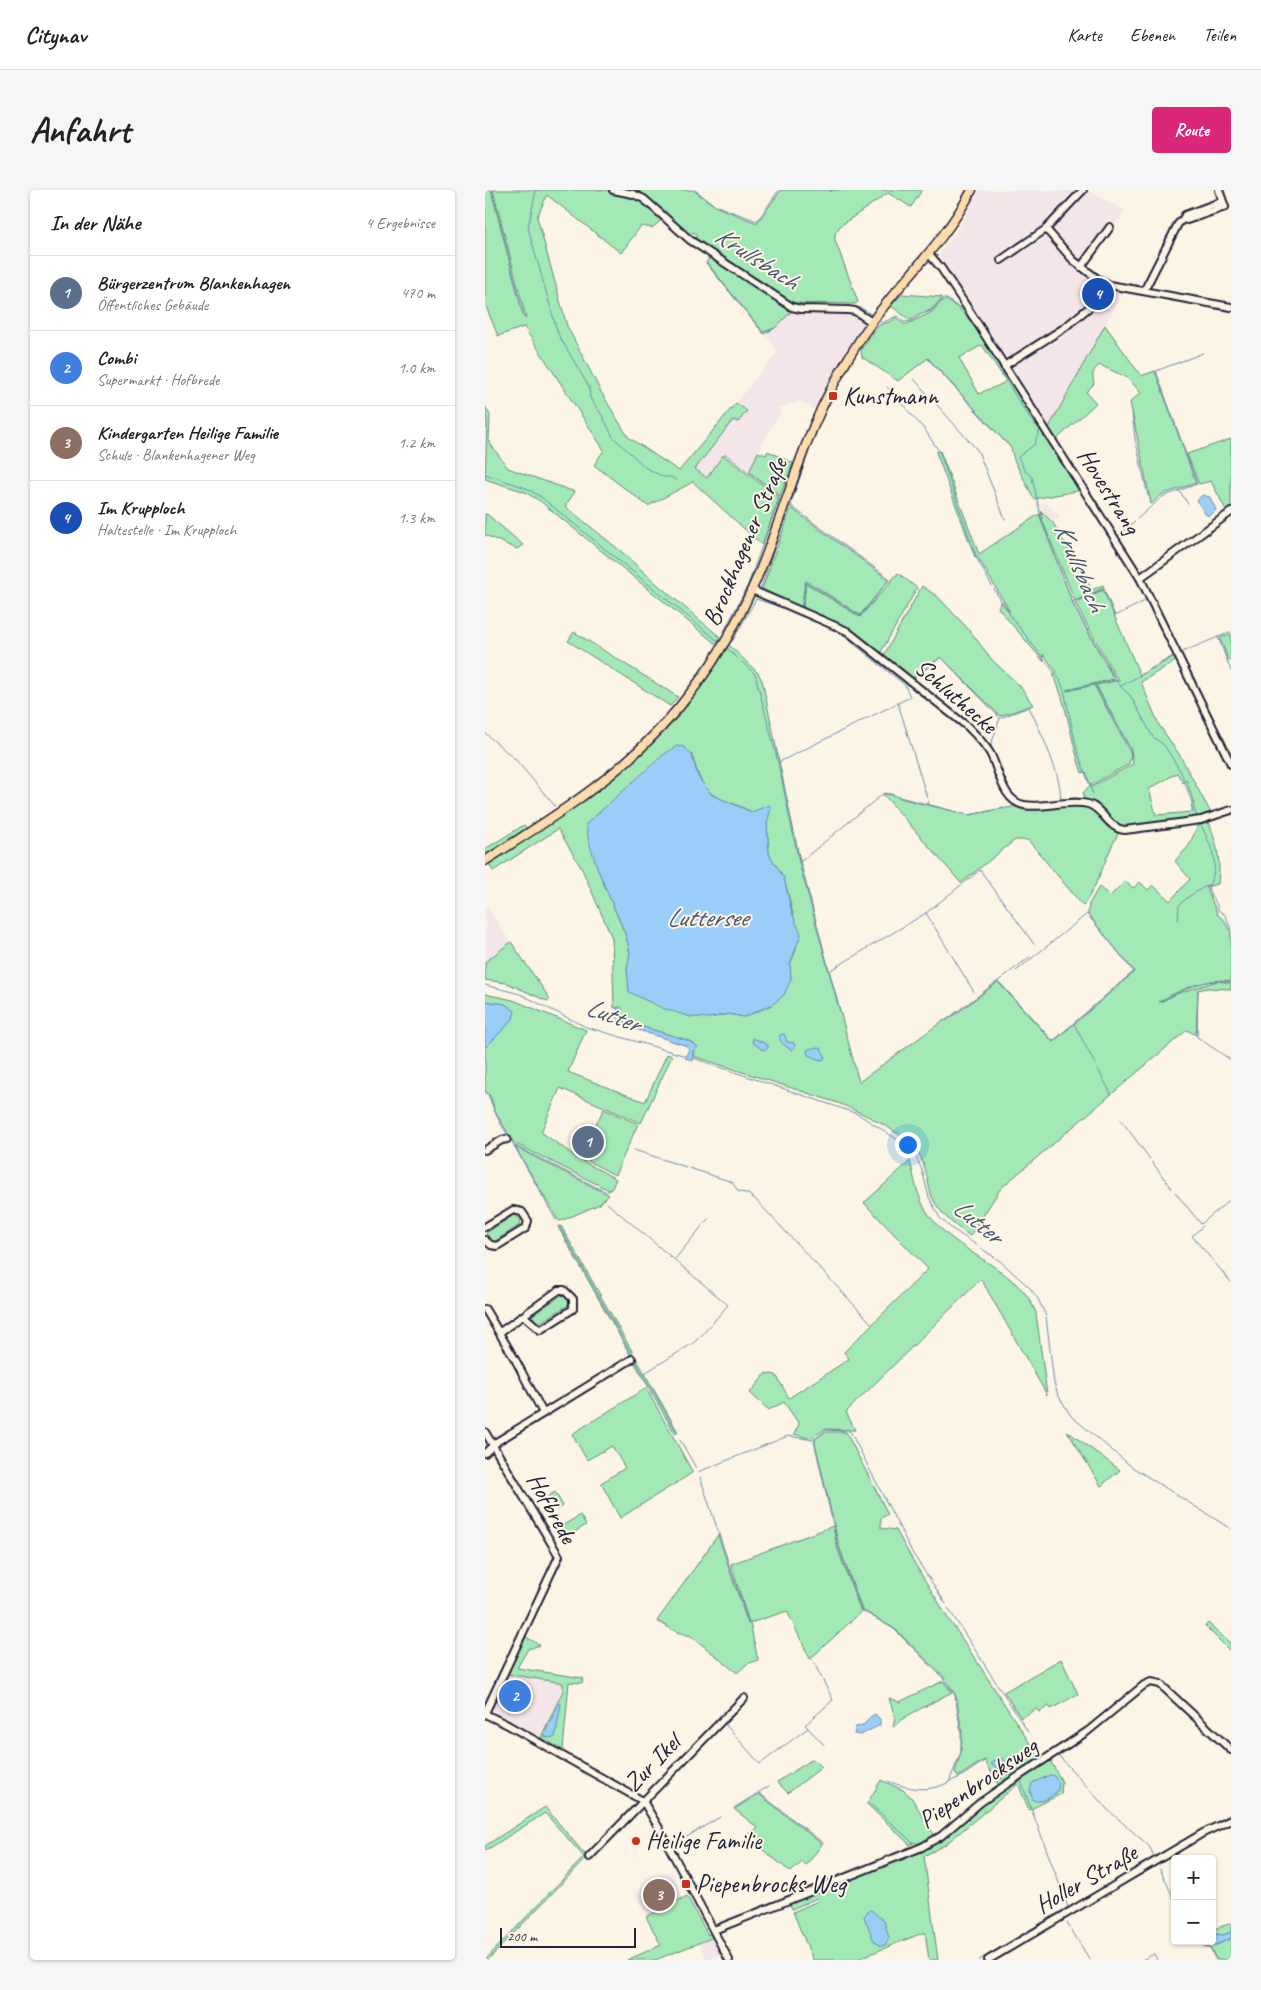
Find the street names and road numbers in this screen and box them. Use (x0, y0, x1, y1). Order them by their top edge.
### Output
street label: Hovestrang (1070, 442, 1149, 542)
street label: Brockhagener Straße (695, 452, 795, 631)
street label: Schluthecke (908, 651, 1006, 742)
street label: Hofbrede (520, 1467, 585, 1551)
street label: Zur Ikel (617, 1724, 690, 1799)
street label: Piepenbrocksweg (912, 1729, 1046, 1836)
street label: Holler Straße (1029, 1836, 1144, 1921)

